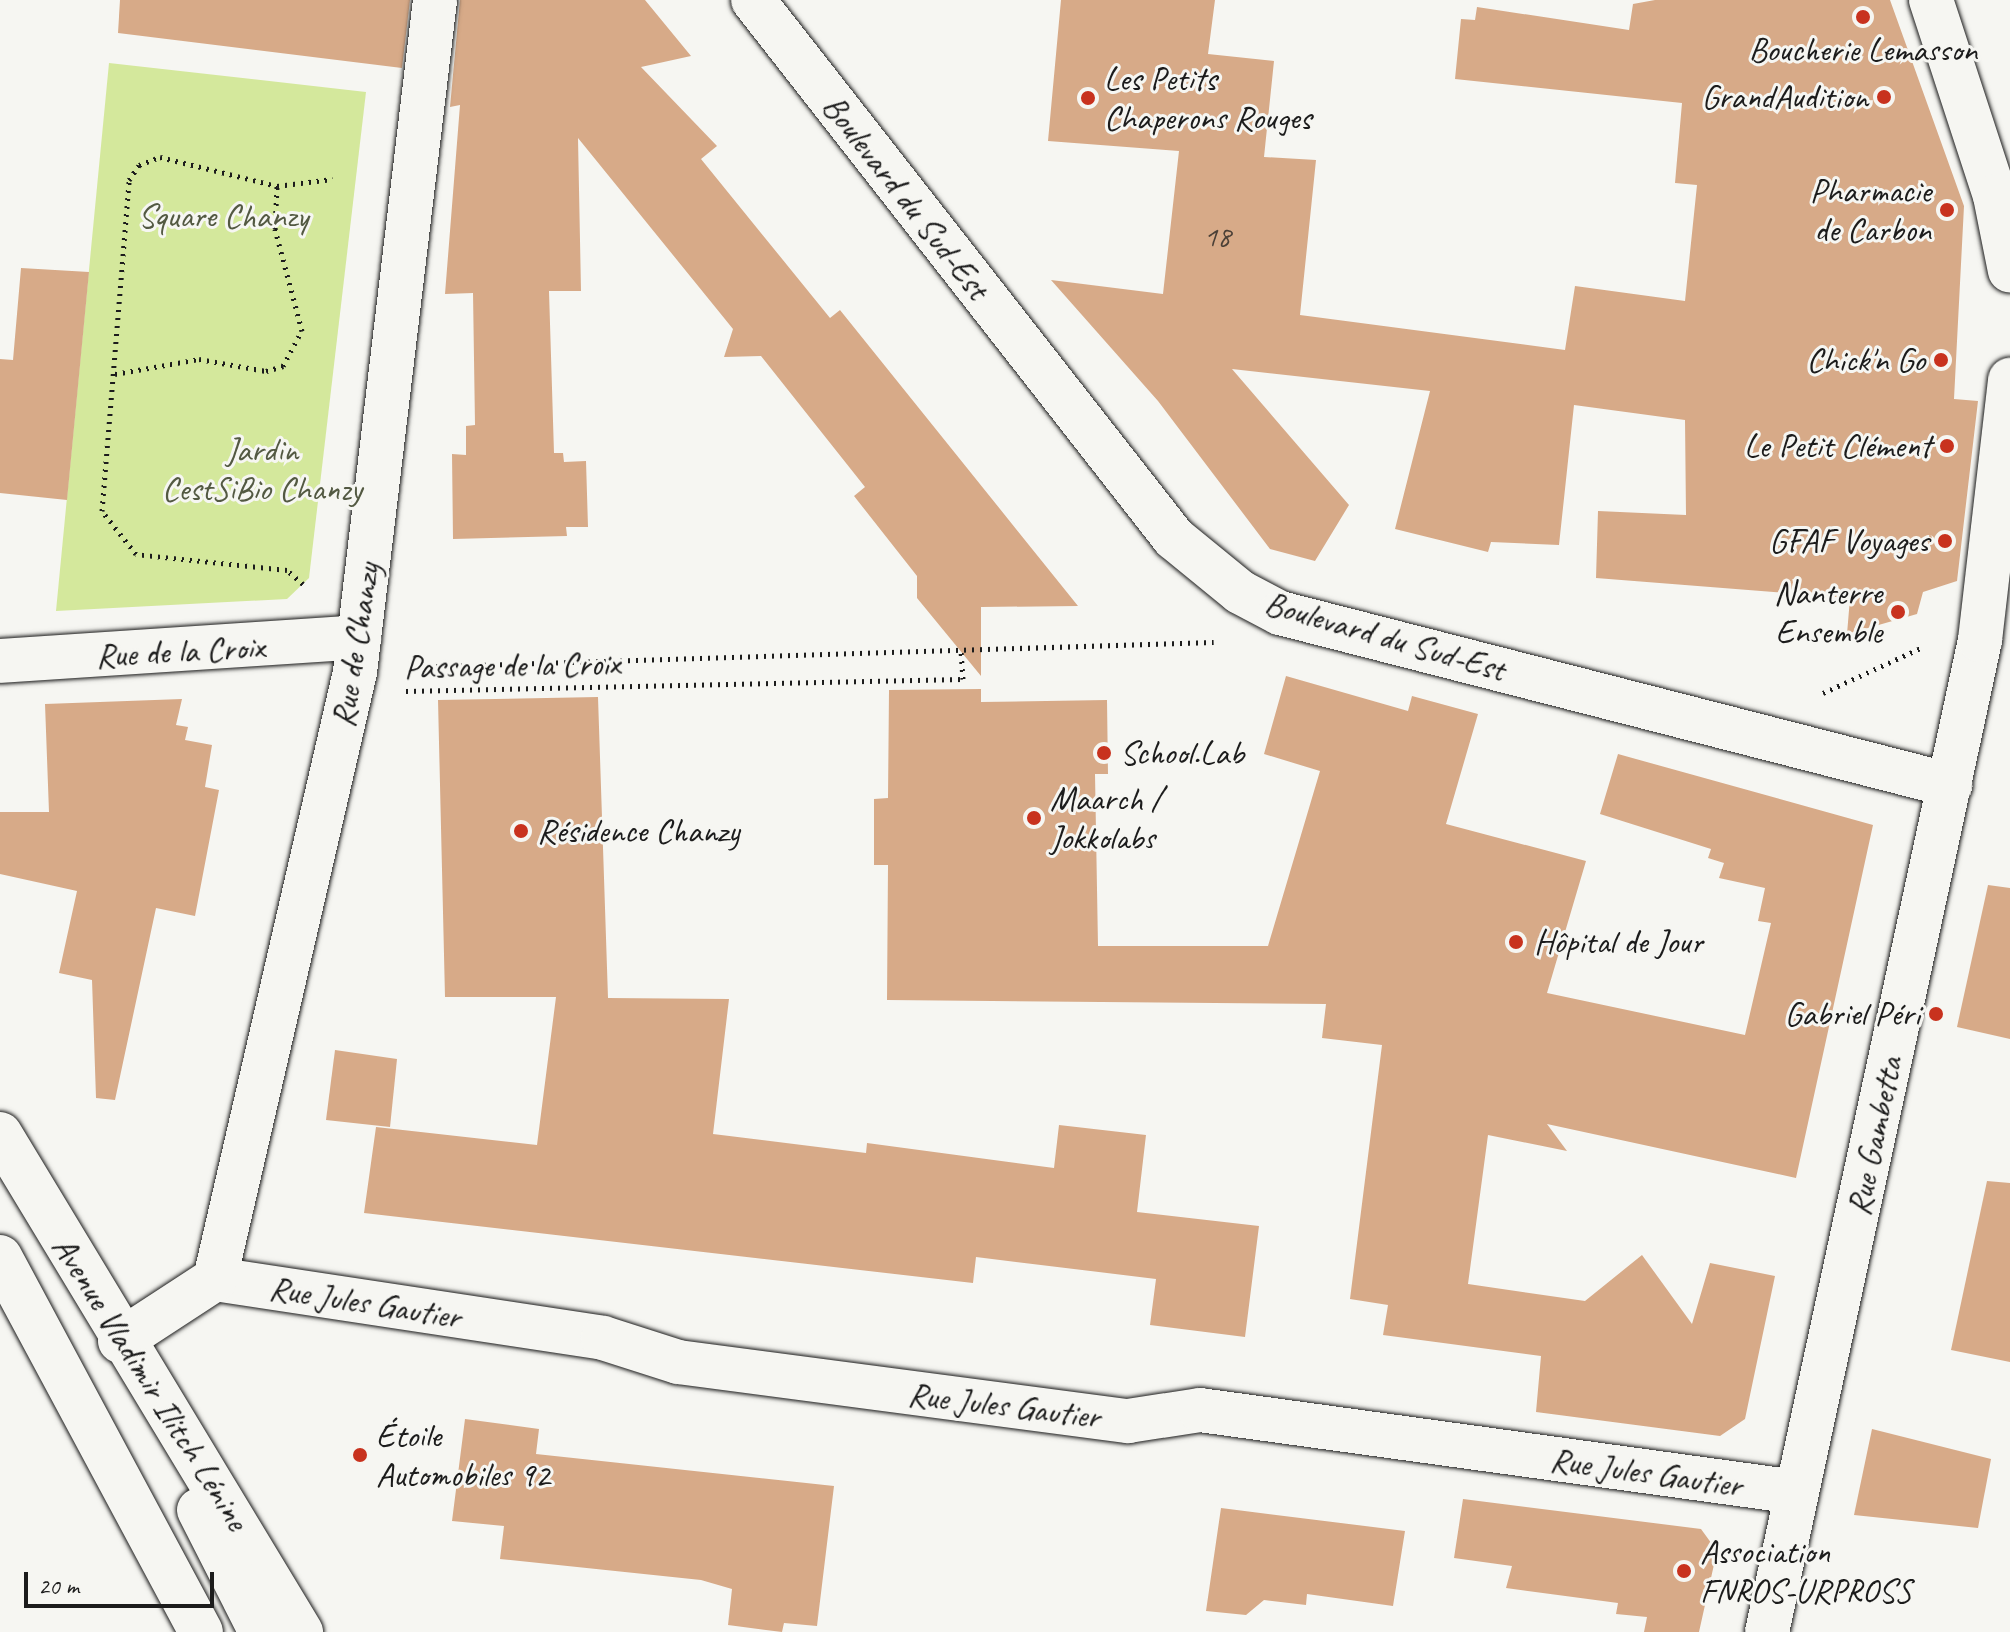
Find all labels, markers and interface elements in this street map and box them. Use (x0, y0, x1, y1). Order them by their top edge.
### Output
marker: Boucherie Lemasson (1854, 8, 1872, 26)
place label: Boucherie Lemasson (1749, 30, 1977, 70)
place label: Les Petits Chaperons Rouges (1104, 58, 1311, 138)
place label: GrandAudition (1702, 77, 1868, 117)
street label: Boulevard du Sud-Est (814, 87, 998, 307)
marker: GrandAudition (1875, 88, 1893, 106)
marker: Les Petits Chaperons Rouges (1079, 89, 1097, 107)
place label: Pharmacie de Carbon (1810, 170, 1931, 250)
park label: Square Chanzy (138, 196, 308, 236)
marker: Pharmacie de Carbon (1938, 201, 1956, 219)
house number: 18 (1204, 218, 1230, 254)
place label: Chick'n Go (1806, 340, 1925, 380)
marker: Chick'n Go (1932, 351, 1950, 369)
place label: Le Petit Clément (1744, 426, 1931, 466)
park label: Jardin CestSiBio Chanzy (161, 429, 363, 508)
marker: Le Petit Clément (1938, 437, 1956, 455)
place label: GFAF Voyages (1769, 521, 1929, 561)
marker: GFAF Voyages (1936, 532, 1954, 550)
street label: Rue de Chanzy (322, 560, 388, 730)
place label: Nanterre Ensemble (1774, 572, 1882, 652)
street label: Boulevard du Sud-Est (1261, 582, 1509, 690)
marker: Nanterre Ensemble (1889, 603, 1907, 621)
street label: Rue de la Croix (95, 626, 265, 676)
street label: Passage de la Croix (403, 643, 621, 687)
place label: School.Lab (1120, 733, 1244, 773)
marker: School.Lab (1095, 744, 1113, 762)
place label: Maarch / Jokkolabs (1050, 778, 1162, 858)
marker: Maarch / Jokkolabs (1025, 809, 1043, 827)
place label: Résidence Chanzy (537, 811, 740, 851)
marker: Résidence Chanzy (512, 822, 530, 840)
place label: Hôpital de Jour (1534, 922, 1703, 962)
marker: Hôpital de Jour (1505, 931, 1527, 953)
place label: Gabriel Péri (1785, 994, 1920, 1034)
marker: Gabriel Péri (1927, 1005, 1945, 1023)
street label: Rue Gambetta (1837, 1053, 1911, 1219)
street label: Avenue Vladimir Ilitch Lénine (44, 1229, 258, 1537)
street label: Rue Jules Gautier (266, 1267, 464, 1337)
street label: Rue Jules Gautier (906, 1373, 1102, 1437)
place label: Étoile Automobiles 92 (376, 1415, 550, 1494)
street label: Rue Jules Gautier (1547, 1438, 1745, 1506)
marker: Étoile Automobiles 92 (351, 1446, 369, 1464)
place label: Association FNROS-URPROSS (1700, 1531, 1911, 1610)
scale bar (28, 1556, 218, 1606)
marker: Association FNROS-URPROSS (1675, 1562, 1693, 1580)
text: 20 m (38, 1571, 79, 1601)

